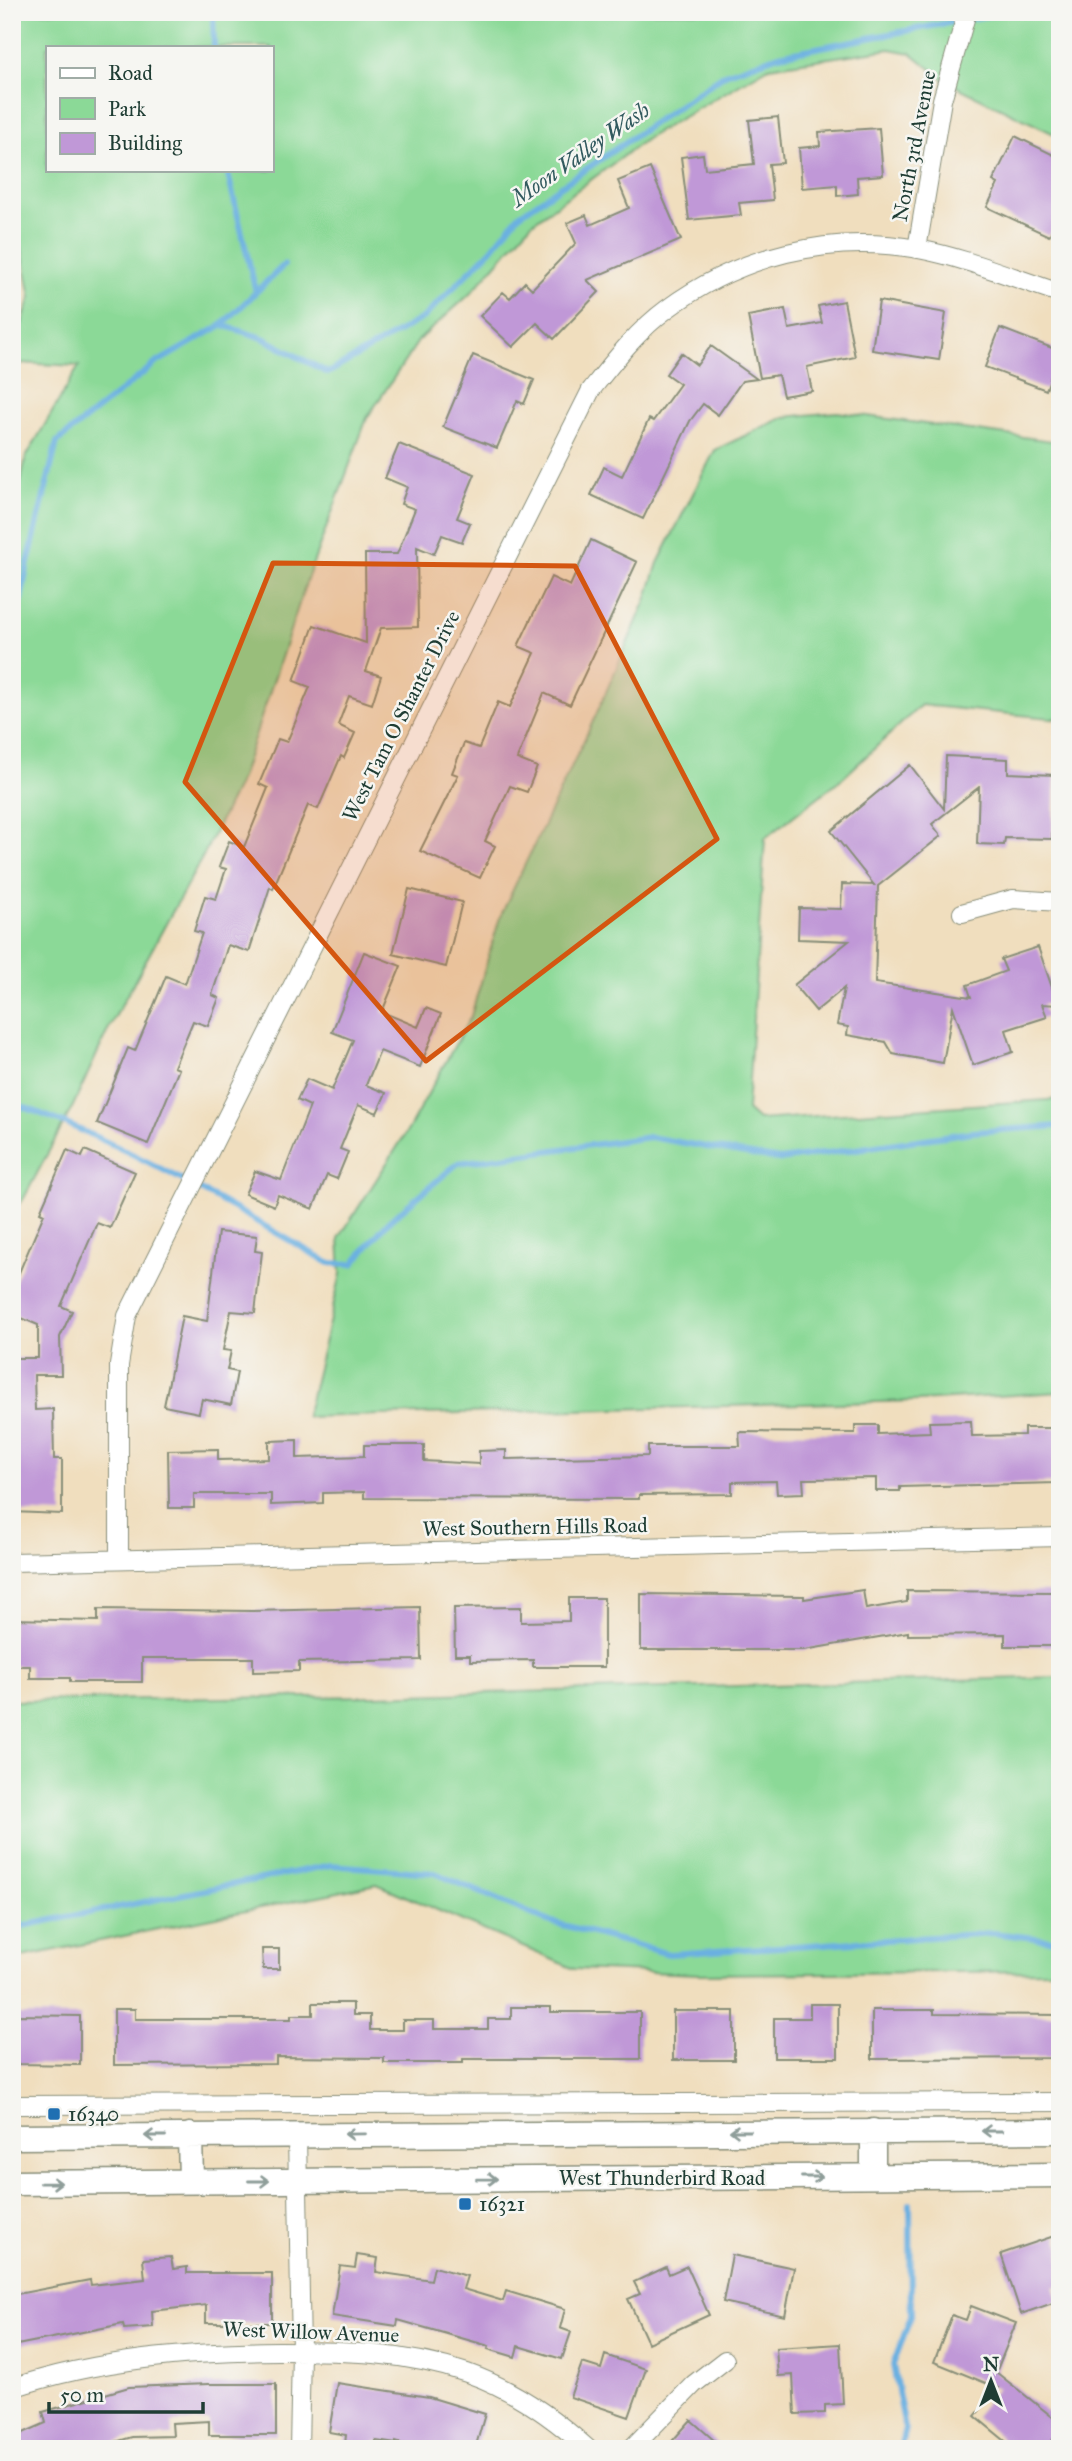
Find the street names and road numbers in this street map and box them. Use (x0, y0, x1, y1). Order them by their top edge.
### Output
street label: North 3rd Avenue (887, 68, 941, 224)
street label: West Tam O Shanter Drive (336, 606, 466, 826)
street label: West Southern Hills Road (422, 1512, 648, 1542)
street label: West Thunderbird Road (559, 2165, 766, 2191)
street label: West Willow Avenue (222, 2316, 400, 2348)

